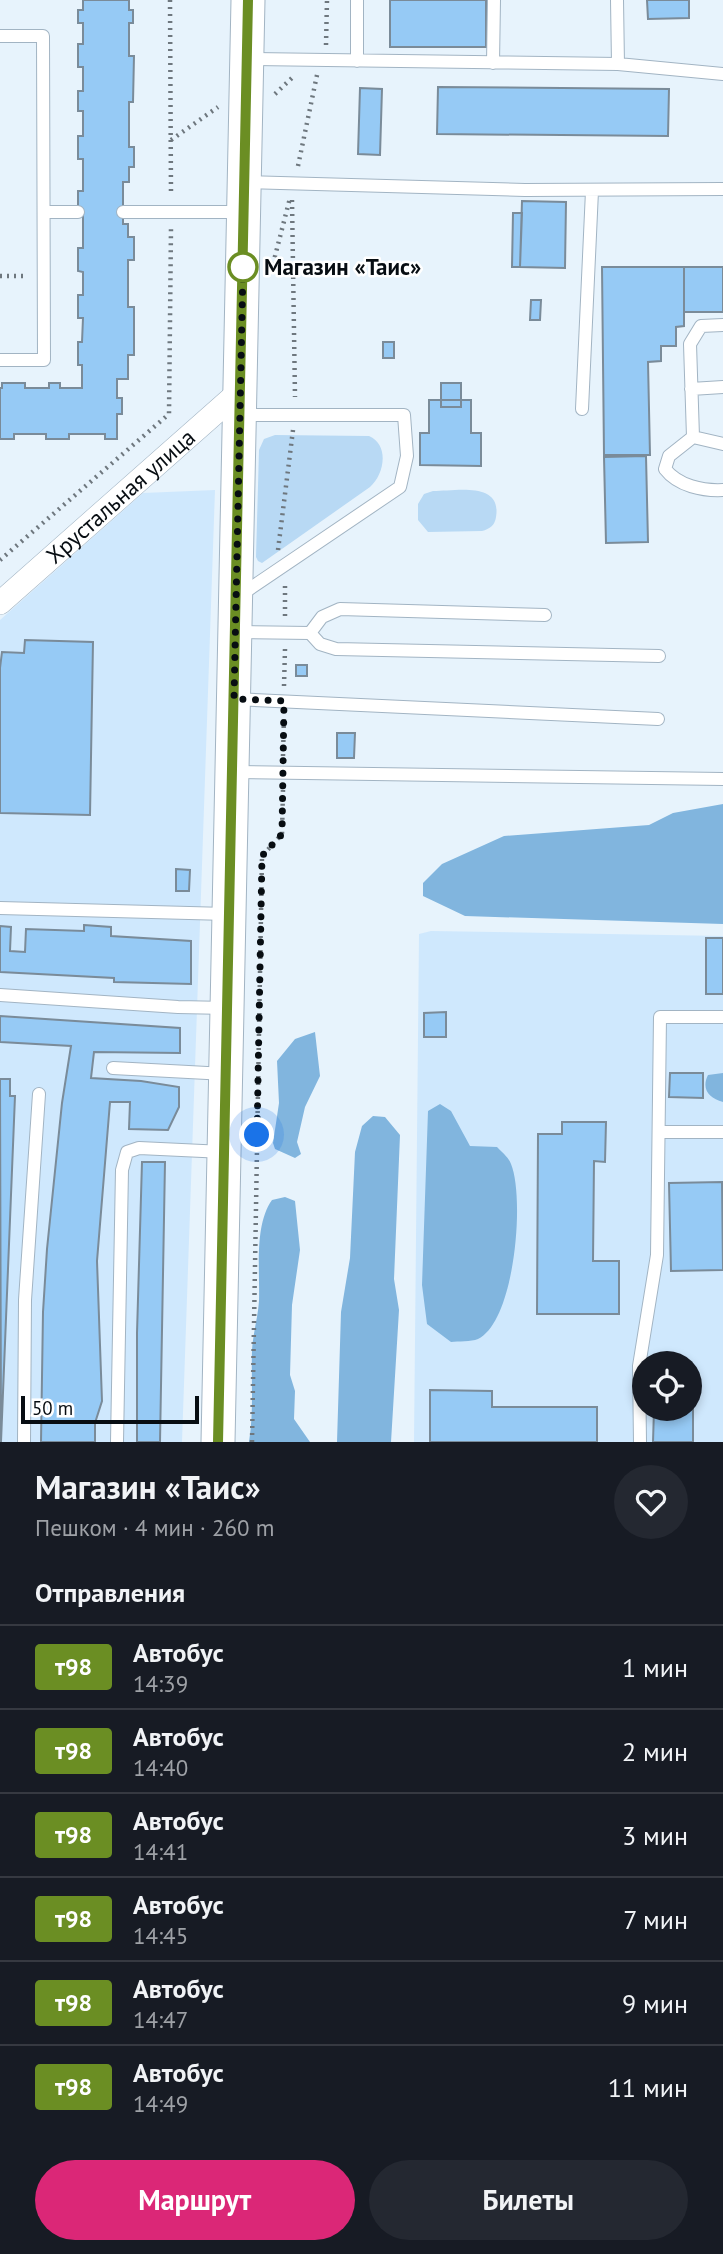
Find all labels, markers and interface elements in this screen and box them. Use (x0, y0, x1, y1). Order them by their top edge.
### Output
marker: Магазин «Таис» (228, 252, 258, 282)
place label: Магазин «Таис» (264, 252, 421, 281)
street label: Хрустальная улица (40, 422, 201, 570)
your location (239, 1117, 274, 1152)
map controls (632, 1351, 702, 1421)
button: locate (632, 1351, 702, 1421)
scale bar (21, 1393, 200, 1425)
text: 50 m (32, 1396, 73, 1420)
text: Магазин «Таис» (35, 1465, 261, 1508)
button: heart (614, 1465, 688, 1539)
text: Пешком · 4 мин · 260 m (35, 1513, 274, 1542)
text: Отправления (35, 1576, 185, 1609)
text: Автобус (133, 1636, 224, 1669)
text: т98 (55, 1651, 92, 1682)
text: 1 мин (622, 1651, 688, 1684)
text: 14:39 (133, 1669, 188, 1698)
text: Автобус (133, 1720, 224, 1753)
text: т98 (55, 1735, 92, 1766)
text: 2 мин (622, 1735, 688, 1768)
text: 14:40 (133, 1753, 188, 1782)
text: Автобус (133, 1804, 224, 1837)
text: т98 (55, 1819, 92, 1850)
text: 3 мин (622, 1819, 688, 1852)
text: 14:41 (133, 1837, 188, 1866)
text: Автобус (133, 1888, 224, 1921)
text: т98 (55, 1903, 92, 1934)
text: 7 мин (623, 1903, 688, 1936)
text: 14:45 (133, 1921, 188, 1950)
text: Автобус (133, 1972, 224, 2005)
text: т98 (55, 1987, 92, 2018)
text: 9 мин (622, 1987, 688, 2020)
text: 14:47 (133, 2005, 188, 2034)
text: Автобус (133, 2056, 224, 2089)
text: т98 (55, 2071, 92, 2102)
text: 11 мин (608, 2071, 688, 2104)
text: 14:49 (133, 2089, 188, 2118)
button: Маршрут (35, 2160, 355, 2240)
button: Билеты (369, 2160, 688, 2240)

